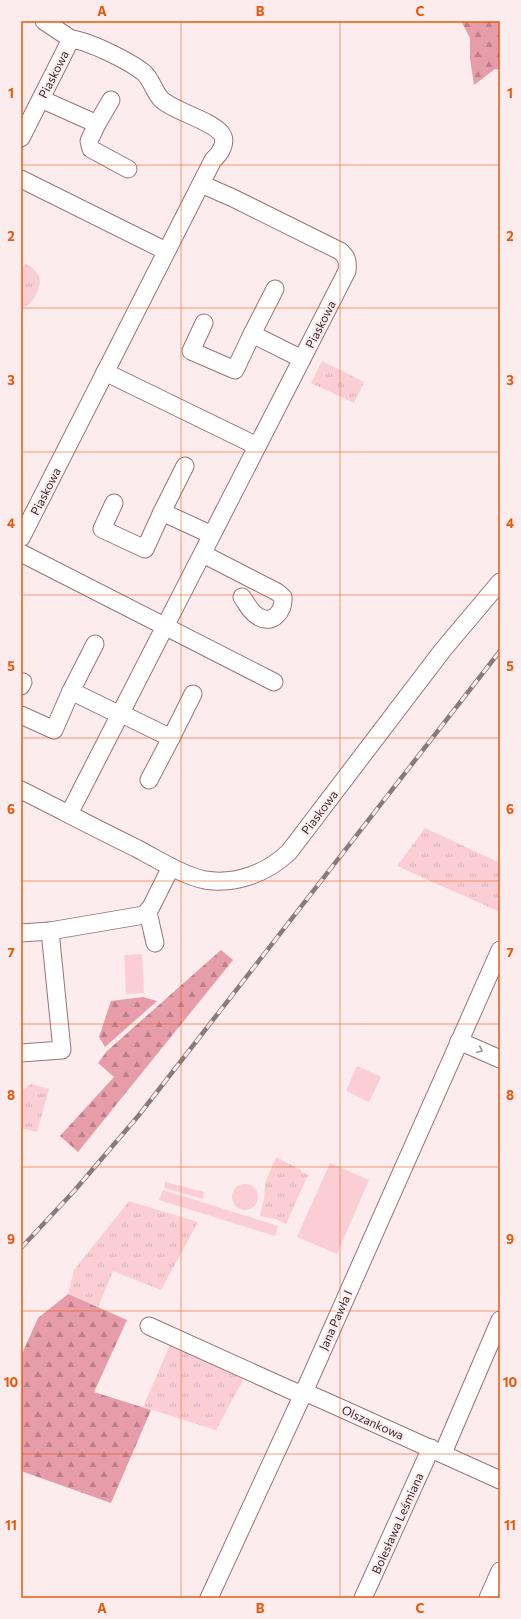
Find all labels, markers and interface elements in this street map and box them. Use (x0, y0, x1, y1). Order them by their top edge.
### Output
text: A (97, 3, 107, 19)
text: B (256, 3, 265, 19)
text: C (416, 3, 425, 19)
street label: Piaskowa (35, 48, 71, 100)
text: 1 (8, 85, 14, 101)
text: 1 (507, 85, 513, 101)
text: 2 (7, 228, 15, 244)
text: 2 (506, 228, 514, 244)
street label: Piaskowa (302, 298, 338, 350)
text: 3 (7, 372, 15, 388)
text: 3 (506, 372, 514, 388)
street label: Piaskowa (27, 465, 63, 517)
text: 4 (7, 515, 15, 531)
text: 4 (506, 515, 514, 531)
text: 5 (7, 658, 15, 674)
text: 5 (506, 658, 514, 674)
street label: Piaskowa (298, 787, 340, 837)
text: 6 (7, 801, 15, 817)
text: 6 (506, 801, 514, 817)
text: 7 (7, 944, 15, 960)
text: 7 (506, 944, 514, 960)
one-way arrow (475, 1045, 483, 1053)
text: 8 (7, 1087, 15, 1103)
text: 8 (506, 1087, 514, 1103)
text: 9 (7, 1231, 15, 1247)
text: 9 (506, 1231, 514, 1247)
street label: Jana Pawła I (316, 1288, 355, 1353)
text: 10 (4, 1374, 19, 1390)
text: 10 (503, 1374, 518, 1390)
street label: Olszankowa (340, 1402, 406, 1442)
street label: Bolesława Leśmiana (368, 1470, 426, 1576)
text: 11 (5, 1517, 17, 1533)
text: 11 (504, 1517, 516, 1533)
text: A (97, 1600, 107, 1616)
text: B (256, 1600, 265, 1616)
text: C (416, 1600, 425, 1616)

